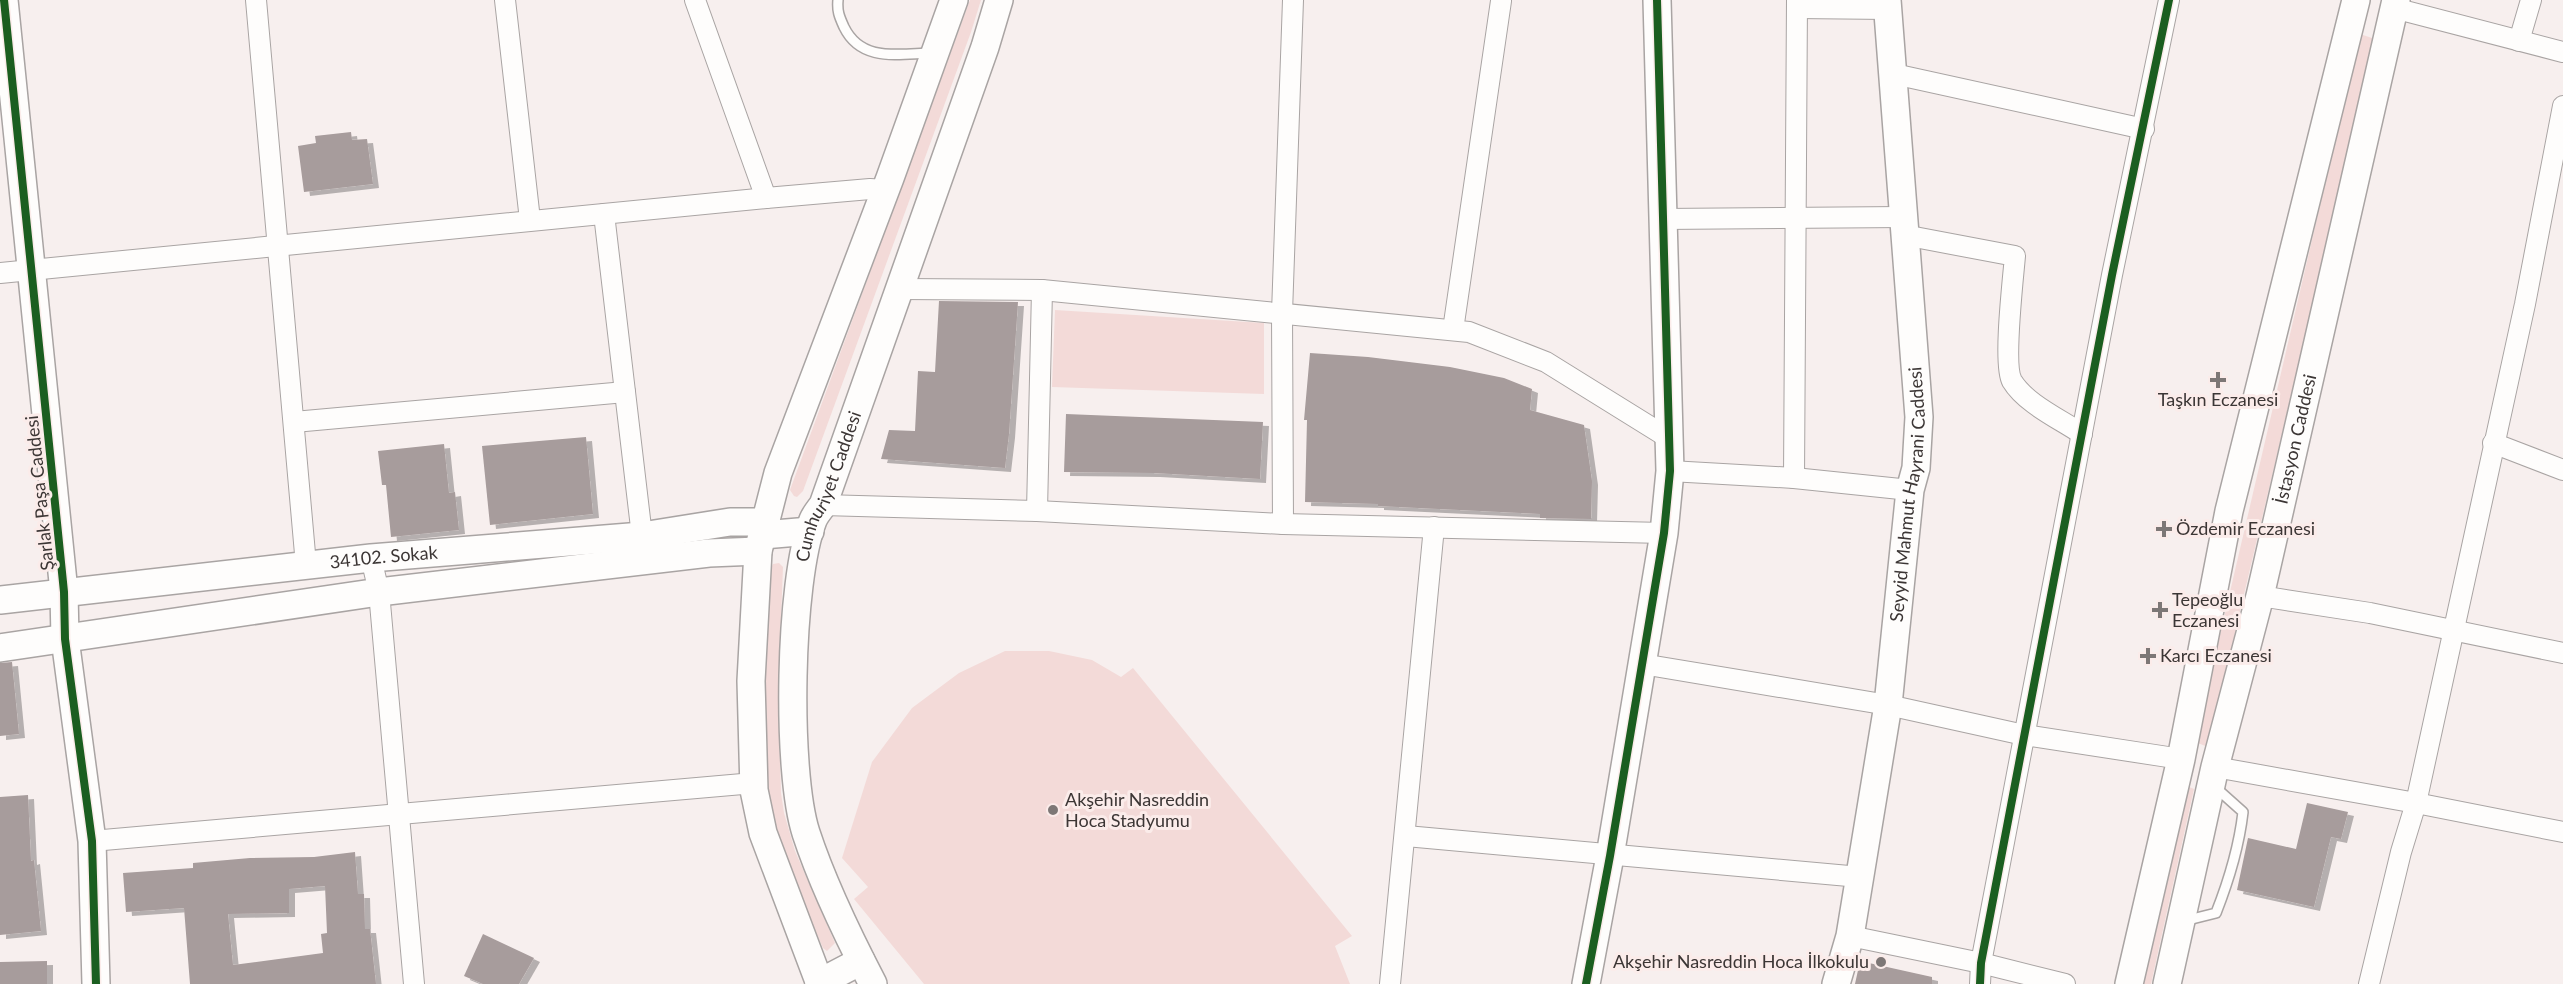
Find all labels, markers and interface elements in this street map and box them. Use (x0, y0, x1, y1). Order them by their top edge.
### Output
street label: Seyyid Mahmut Hayrani Caddesi (1885, 366, 1929, 623)
street label: İstasyon Caddesi (2269, 372, 2320, 506)
marker: Taşkın Eczanesi (2211, 373, 2225, 387)
place label: Taşkın Eczanesi (2158, 388, 2278, 410)
street label: Cumhuriyet Caddesi (791, 408, 865, 564)
street label: Şarlak Paşa Caddesi (20, 415, 58, 572)
place label: Özdemir Eczanesi (2176, 517, 2315, 539)
marker: Özdemir Eczanesi (2157, 522, 2171, 536)
street label: 34102. Sokak (328, 541, 439, 573)
place label: Tepeoğlu Eczanesi (2172, 588, 2243, 631)
marker: Tepeoğlu Eczanesi (2153, 603, 2167, 617)
place label: Karcı Eczanesi (2160, 644, 2272, 666)
marker: Karcı Eczanesi (2141, 649, 2155, 663)
place label: Akşehir Nasreddin Hoca Stadyumu (1065, 788, 1209, 831)
marker: Akşehir Nasreddin Hoca Stadyumu (1046, 803, 1060, 817)
place label: Akşehir Nasreddin Hoca İlkokulu (1613, 950, 1869, 972)
marker: Akşehir Nasreddin Hoca İlkokulu (1874, 955, 1888, 969)

